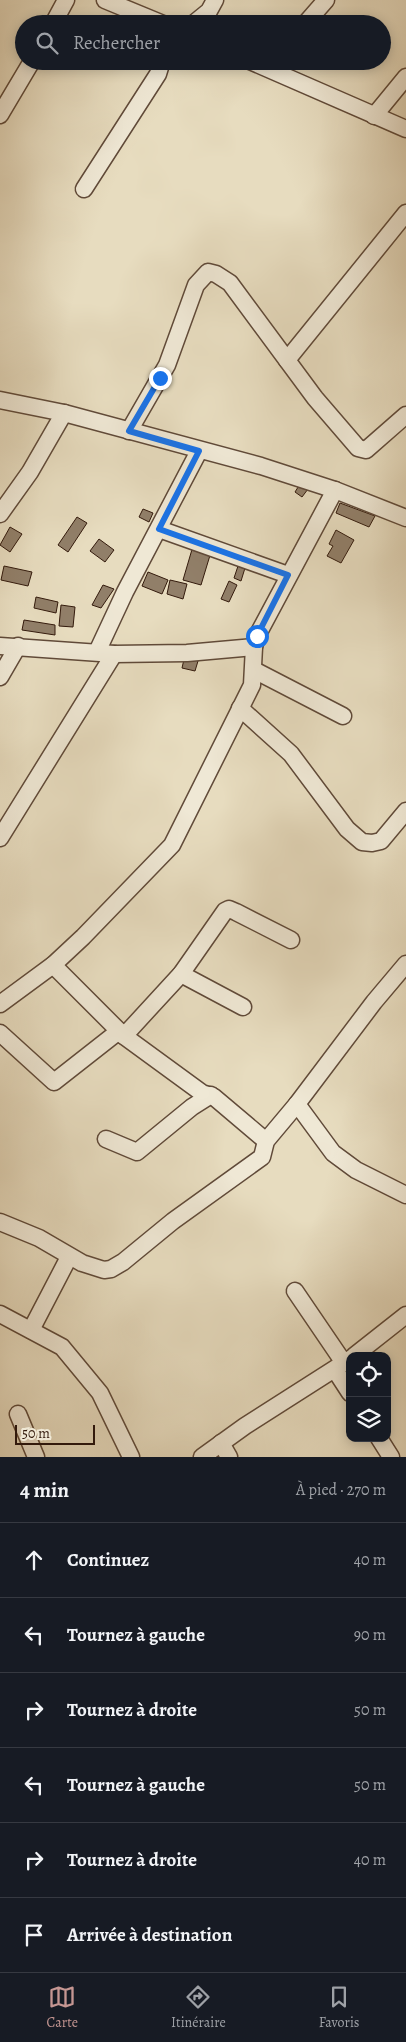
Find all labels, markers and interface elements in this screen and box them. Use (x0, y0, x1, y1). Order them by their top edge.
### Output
search box (15, 15, 391, 70)
icon: search (33, 29, 61, 57)
text: Rechercher (73, 30, 160, 56)
route end (149, 367, 172, 390)
route start (246, 625, 269, 648)
map controls (346, 1352, 391, 1442)
button: locate (346, 1352, 391, 1397)
button: layers (346, 1397, 391, 1442)
scale bar (15, 1422, 95, 1445)
text: 50 m (22, 1424, 50, 1443)
text: 4 min (20, 1476, 69, 1504)
text: À pied · 270 m (296, 1479, 386, 1501)
icon: ahead (20, 1546, 48, 1574)
text: Continuez (67, 1547, 149, 1573)
text: 40 m (354, 1549, 386, 1571)
icon: left (20, 1621, 48, 1649)
text: Tournez à gauche (67, 1622, 205, 1648)
text: 90 m (354, 1624, 386, 1646)
icon: right (20, 1696, 48, 1724)
text: Tournez à droite (67, 1697, 197, 1723)
text: 50 m (354, 1699, 386, 1721)
icon: left (20, 1771, 48, 1799)
text: Tournez à gauche (67, 1772, 205, 1798)
text: 50 m (354, 1774, 386, 1796)
icon: right (20, 1846, 48, 1874)
text: Tournez à droite (67, 1847, 197, 1873)
text: 40 m (354, 1849, 386, 1871)
icon: arrive (20, 1921, 48, 1949)
text: Arrivée à destination (67, 1922, 232, 1948)
tab: Carte (46, 1983, 78, 2032)
tab: Itinéraire (171, 1983, 226, 2032)
tab: Favoris (319, 1983, 359, 2032)

